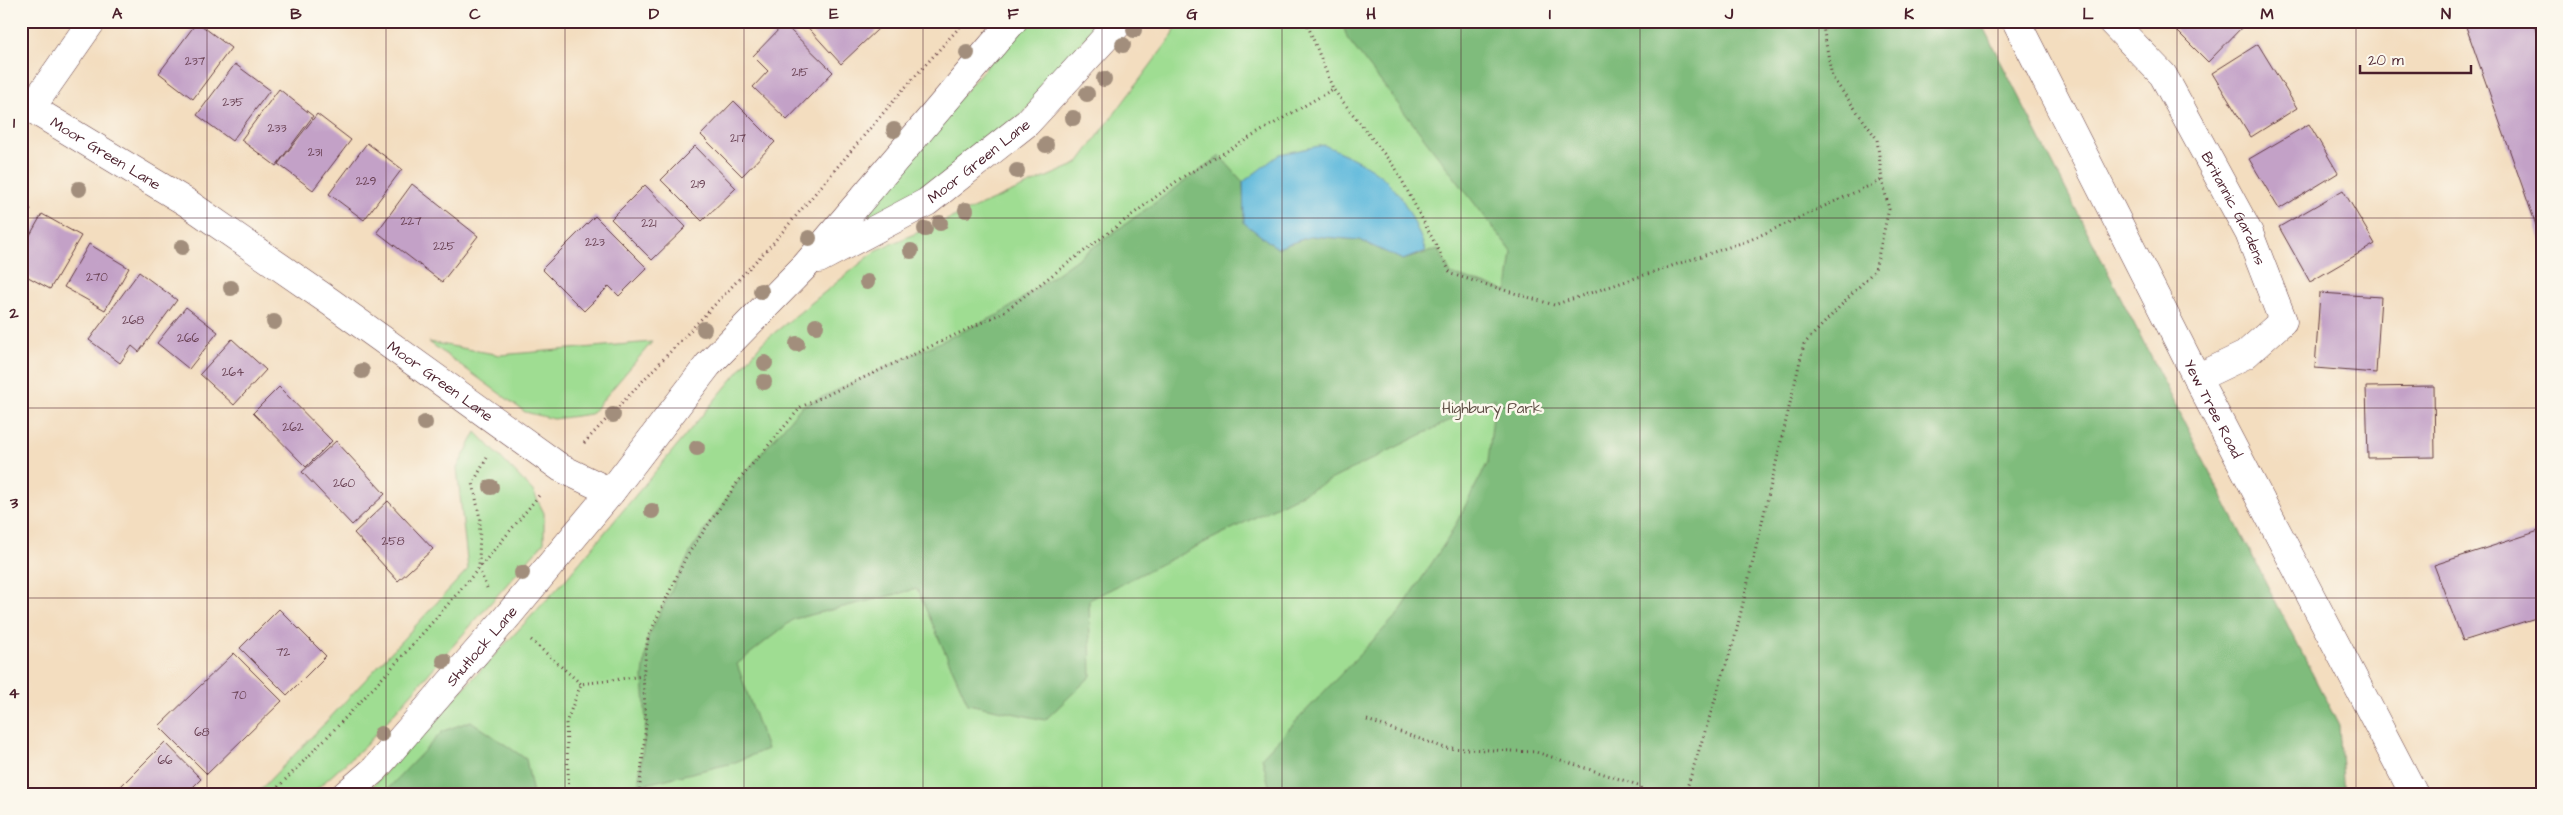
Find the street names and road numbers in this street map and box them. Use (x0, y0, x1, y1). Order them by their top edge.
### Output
street label: Moor Green Lane (46, 112, 165, 195)
street label: Moor Green Lane (923, 114, 1035, 209)
street label: Britannic Gardens (2196, 148, 2271, 269)
street label: Moor Green Lane (383, 336, 497, 427)
street label: Yew Tree Road (2178, 356, 2247, 462)
street label: Shutlock Lane (441, 602, 523, 691)

